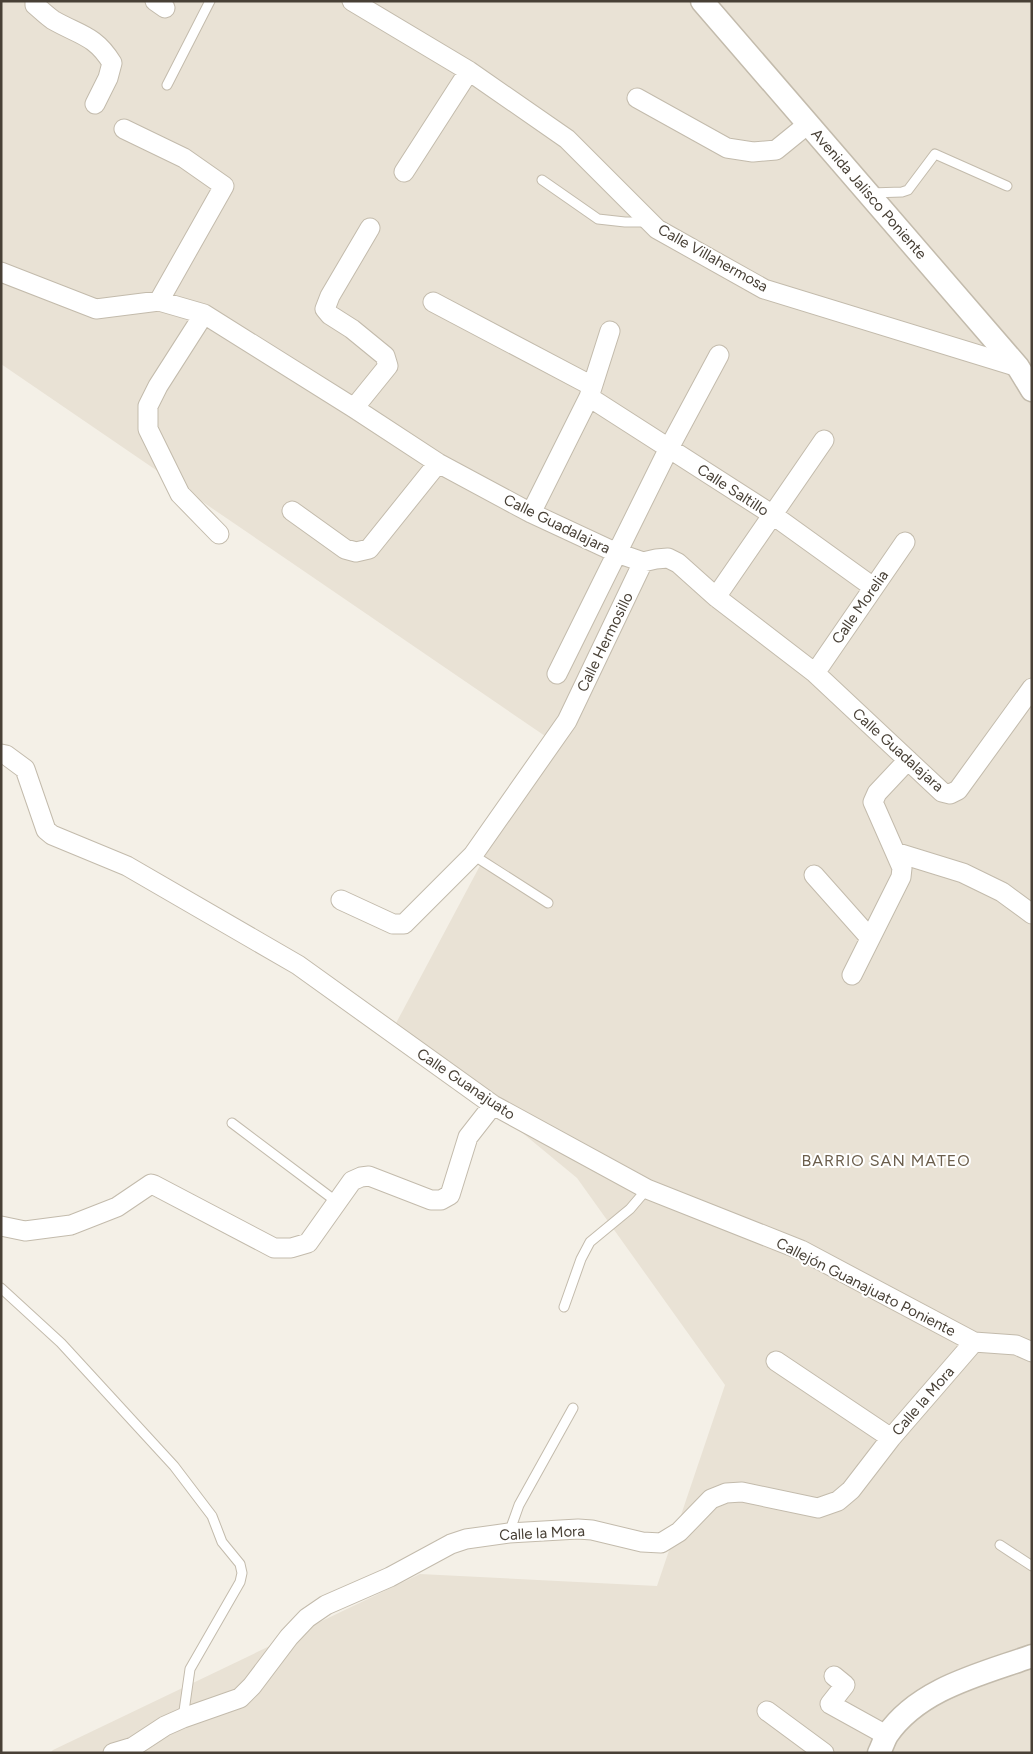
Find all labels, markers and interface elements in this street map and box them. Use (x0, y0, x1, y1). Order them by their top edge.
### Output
street label: Avenida Jalisco Poniente (807, 125, 931, 263)
street label: Calle Villahermosa (655, 220, 771, 296)
street label: Calle Saltillo (694, 460, 772, 520)
street label: Calle Guadalajara (501, 490, 613, 558)
street label: Calle Morelia (828, 567, 892, 647)
street label: Calle Hermosillo (573, 589, 637, 695)
street label: Calle Guadalajara (849, 704, 947, 796)
street label: Calle Guanajuato (413, 1044, 519, 1124)
district label: BARRIO SAN MATEO (801, 1151, 971, 1170)
street label: Callejón Guanajuato Poniente (773, 1234, 959, 1340)
street label: Calle la Mora (888, 1363, 958, 1439)
street label: Calle la Mora (499, 1522, 585, 1544)

